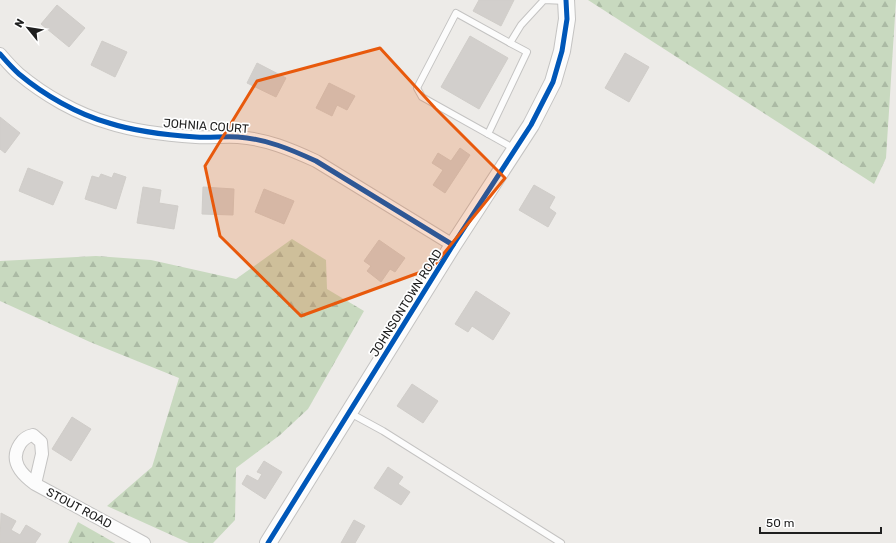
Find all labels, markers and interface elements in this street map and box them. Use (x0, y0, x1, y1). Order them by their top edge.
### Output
north arrow (8, 8, 48, 48)
text: N (12, 17, 27, 30)
street label: JOHNIA COURT (163, 116, 249, 136)
street label: JOHNSONTOWN ROAD (367, 247, 445, 359)
street label: STOUT ROAD (44, 485, 114, 531)
scale bar (760, 509, 881, 535)
text: 50 m (766, 516, 794, 530)

